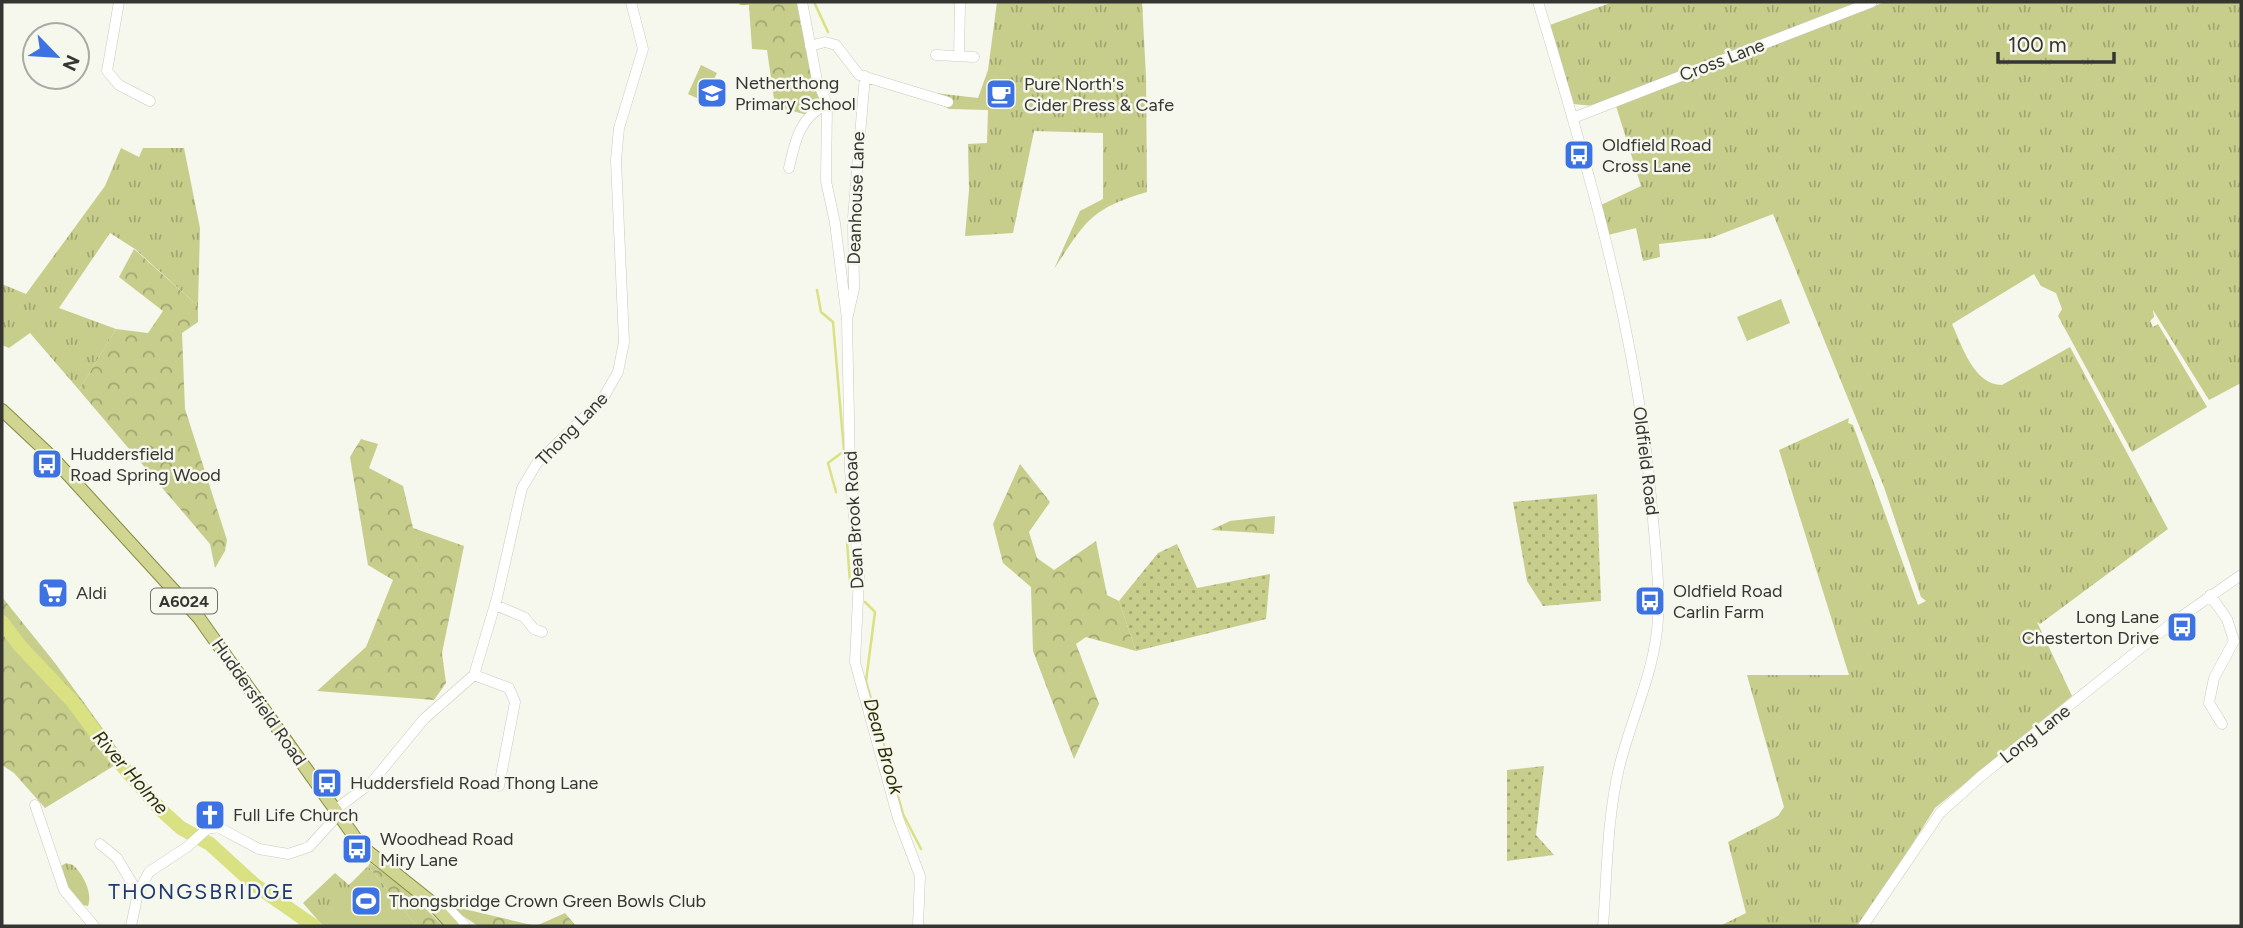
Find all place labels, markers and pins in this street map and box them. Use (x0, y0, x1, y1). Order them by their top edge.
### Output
place label: Netherthong Primary School (735, 72, 856, 115)
place label: Pure North's Cider Press & Cafe (1024, 73, 1174, 116)
school or university icon: Netherthong Primary School (695, 76, 729, 110)
cafe icon: Pure North's Cider Press & Cafe (984, 77, 1018, 111)
place label: Oldfield Road Cross Lane (1602, 134, 1712, 177)
bus stop icon: Oldfield Road Cross Lane (1562, 138, 1596, 172)
place label: Huddersfield Road Spring Wood (70, 443, 221, 486)
bus stop icon: Huddersfield Road Spring Wood (30, 447, 64, 481)
supermarket icon: Aldi (36, 576, 70, 610)
place label: Oldfield Road Carlin Farm (1673, 580, 1783, 623)
place label: Aldi (76, 582, 107, 604)
bus stop icon: Oldfield Road Carlin Farm (1633, 584, 1667, 618)
place label: Long Lane Chesterton Drive (2022, 606, 2159, 649)
bus stop icon: Long Lane Chesterton Drive (2165, 610, 2199, 644)
bus stop icon: Huddersfield Road Thong Lane (310, 766, 344, 800)
place label: Huddersfield Road Thong Lane (350, 772, 598, 794)
church icon: Full Life Church (193, 798, 227, 832)
place label: Full Life Church (233, 804, 358, 826)
place label: Woodhead Road Miry Lane (380, 828, 513, 871)
bus stop icon: Woodhead Road Miry Lane (340, 832, 374, 866)
sports icon: Thongsbridge Crown Green Bowls Club (349, 884, 383, 918)
place label: Thongsbridge Crown Green Bowls Club (389, 890, 706, 912)

